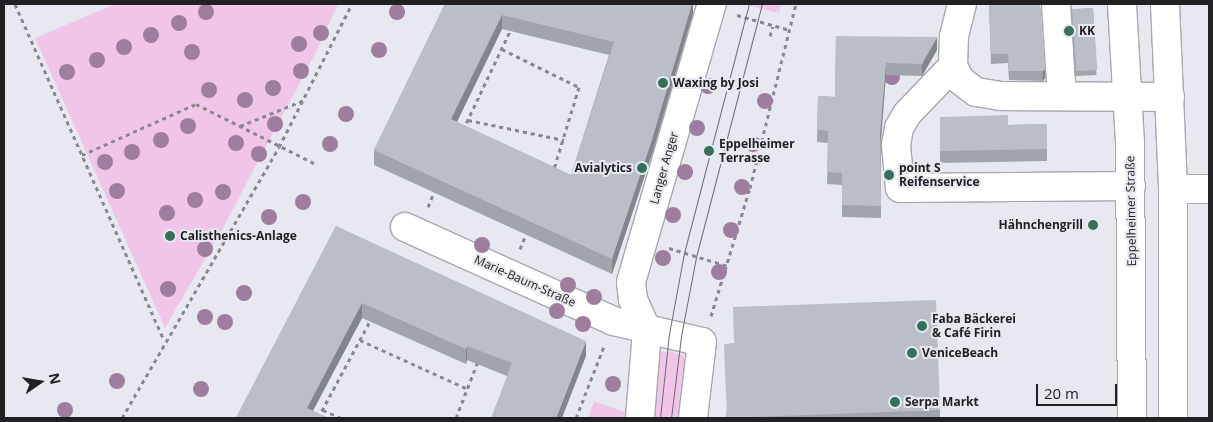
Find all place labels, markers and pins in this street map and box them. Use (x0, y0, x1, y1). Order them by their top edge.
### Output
place label: KK (1079, 24, 1095, 38)
marker: KK (1063, 25, 1075, 37)
place label: Waxing by Josi (673, 76, 759, 90)
marker: Waxing by Josi (657, 77, 669, 89)
place label: Eppelheimer Terrasse (719, 137, 795, 165)
marker: Eppelheimer Terrasse (703, 145, 715, 157)
place label: Avialytics (574, 161, 632, 175)
place label: point S Reifenservice (899, 161, 980, 189)
marker: Avialytics (636, 162, 648, 174)
marker: point S Reifenservice (883, 169, 895, 181)
place label: Hähnchengrill (999, 218, 1083, 232)
marker: Hähnchengrill (1087, 219, 1099, 231)
place label: Calisthenics-Anlage (180, 229, 297, 243)
marker: Calisthenics-Anlage (164, 230, 176, 242)
place label: Faba Bäckerei & Café Firin (932, 312, 1016, 340)
marker: Faba Bäckerei & Café Firin (916, 320, 928, 332)
place label: VeniceBeach (922, 346, 998, 360)
marker: VeniceBeach (906, 347, 918, 359)
place label: Serpa Markt (905, 395, 979, 409)
marker: Serpa Markt (889, 396, 901, 408)

